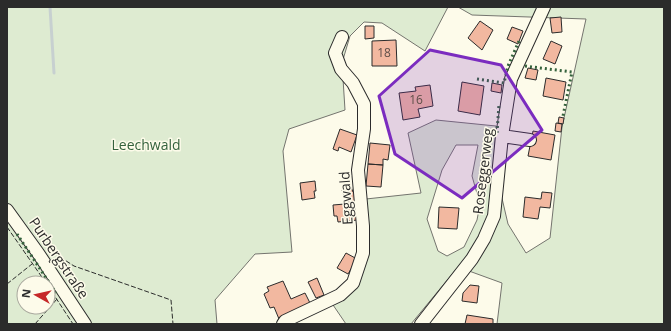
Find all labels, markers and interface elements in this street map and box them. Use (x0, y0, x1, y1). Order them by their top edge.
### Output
house number: 18 (377, 44, 391, 61)
house number: 16 (409, 91, 423, 108)
street label: Roseggerweg (468, 126, 497, 215)
park label: Leechwald (111, 135, 181, 154)
street label: Eggwald (334, 171, 357, 225)
street label: Purbergstraße (25, 213, 94, 302)
north arrow (16, 275, 56, 315)
text: N (18, 288, 34, 299)

